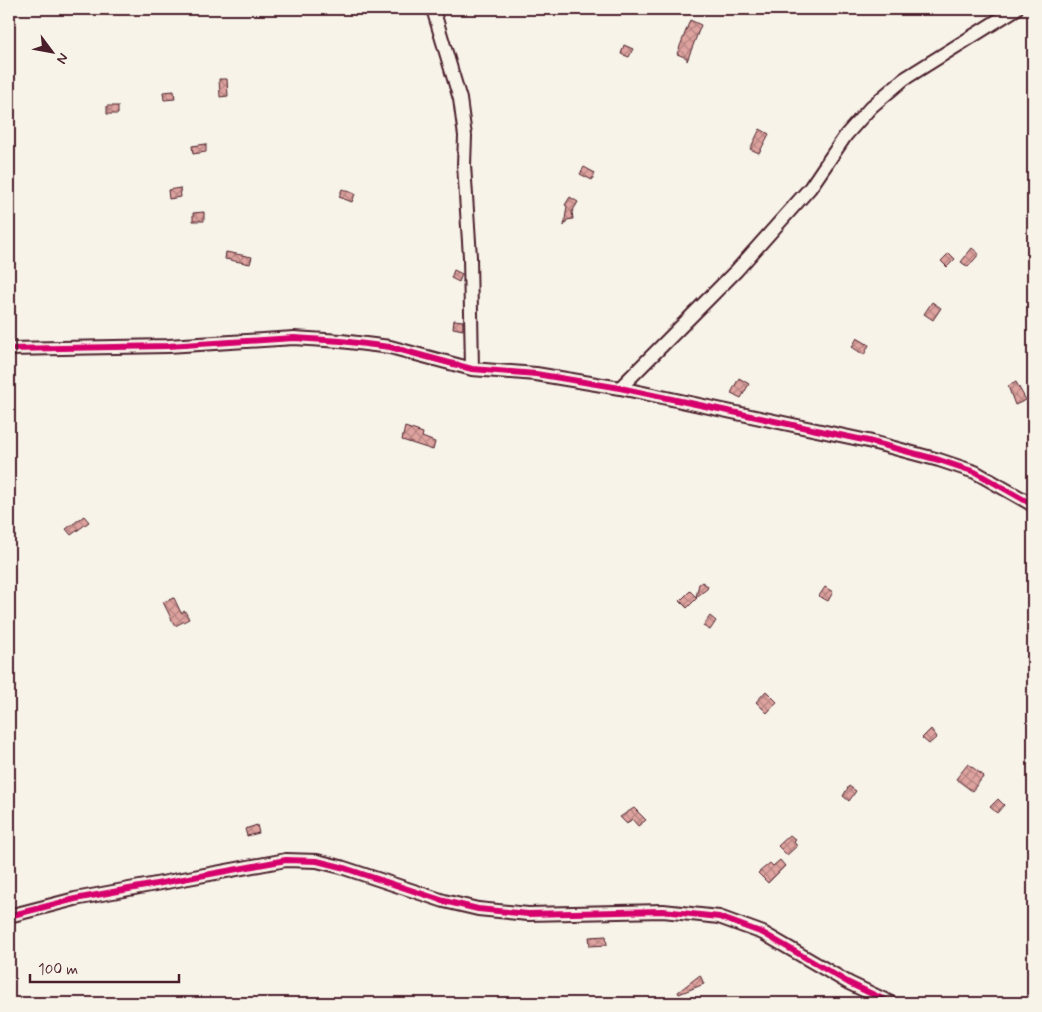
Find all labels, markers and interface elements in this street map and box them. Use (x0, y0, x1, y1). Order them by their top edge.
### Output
north arrow (28, 28, 78, 78)
text: N (52, 50, 72, 67)
scale bar (30, 952, 179, 984)
text: 100 m (38, 960, 78, 980)

